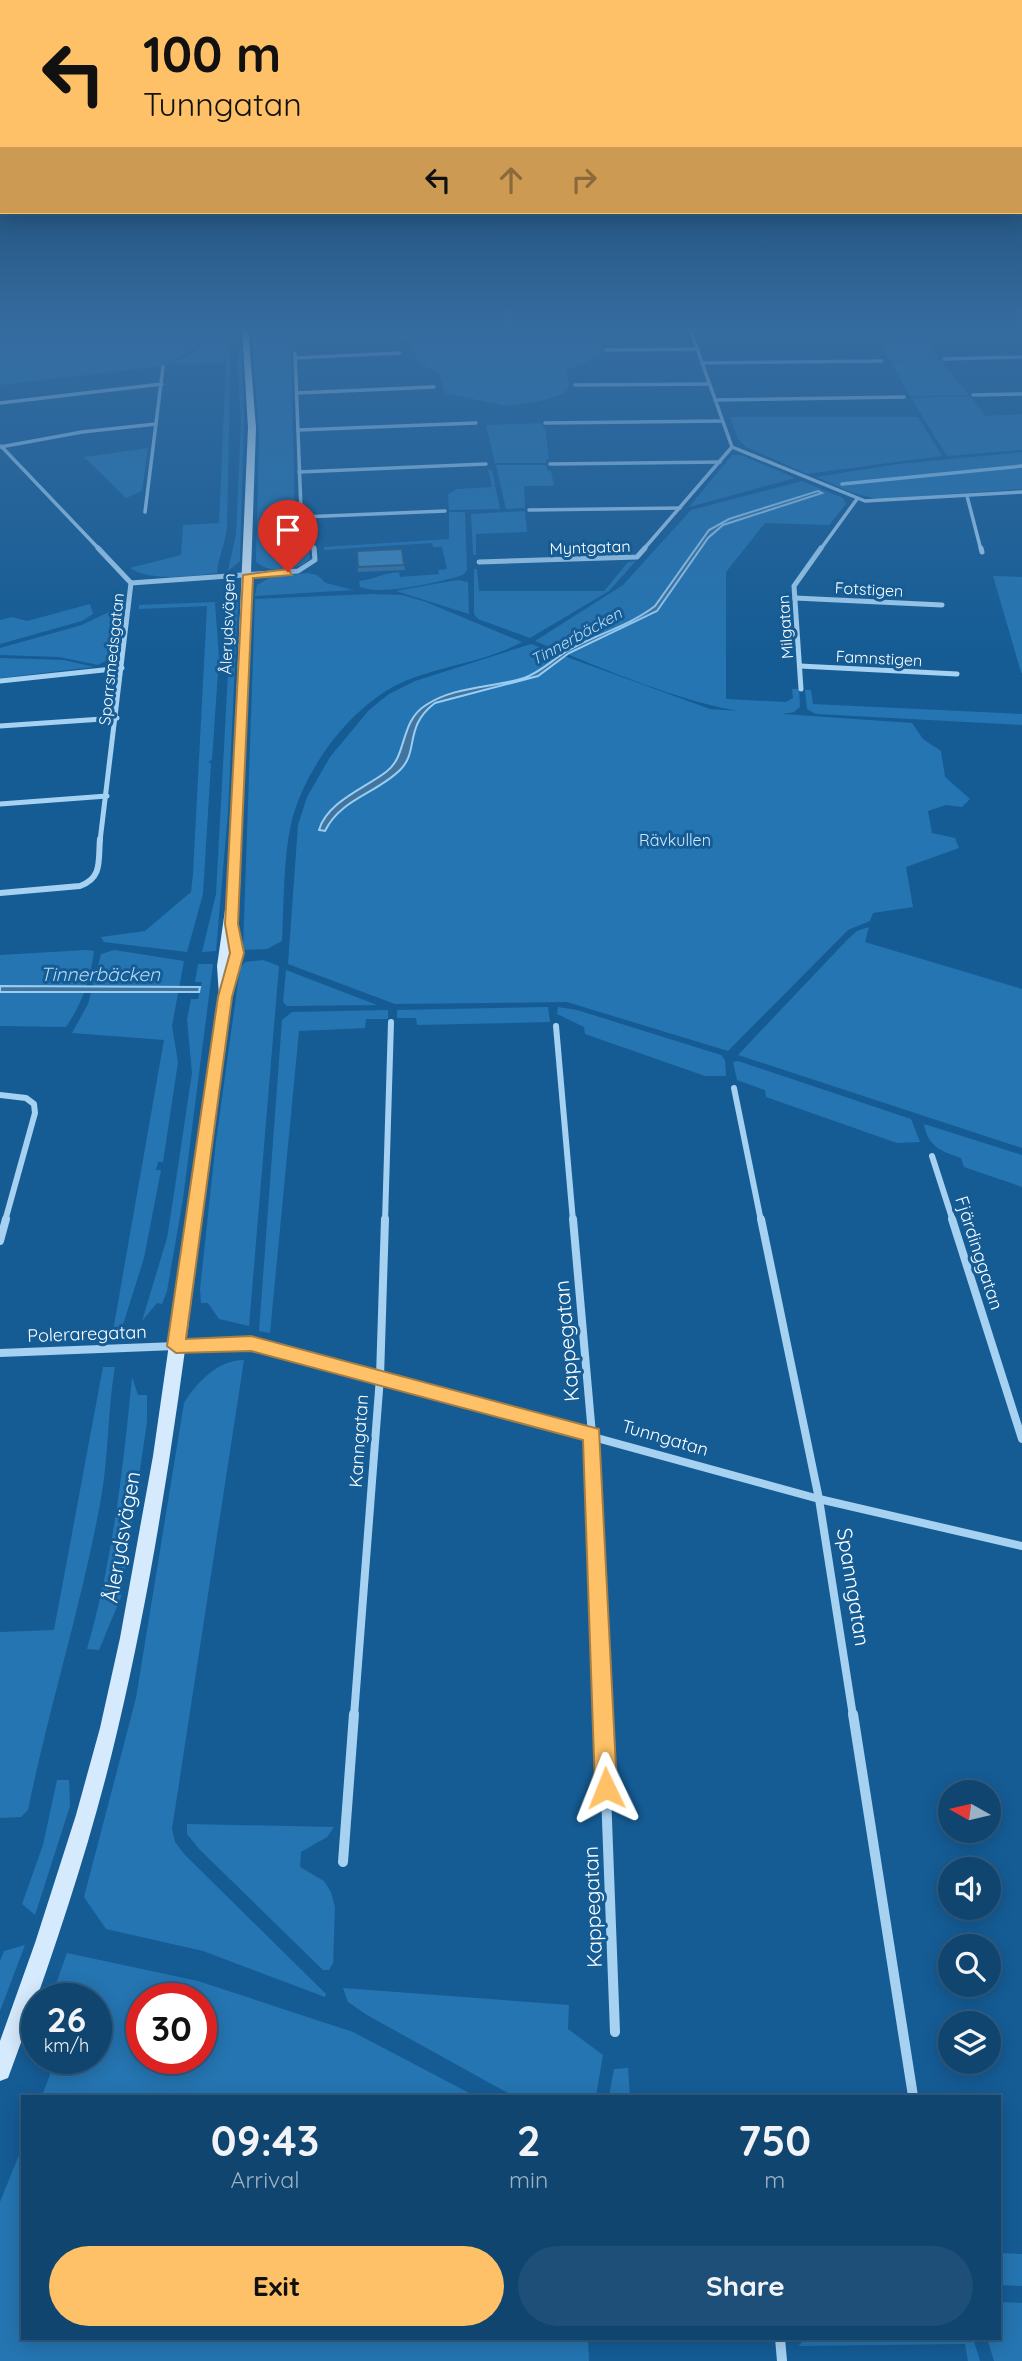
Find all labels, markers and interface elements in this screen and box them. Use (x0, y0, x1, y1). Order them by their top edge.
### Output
text: 100 m (143, 23, 281, 84)
icon: left (28, 28, 119, 119)
text: Tunngatan (143, 84, 302, 124)
icon: left (419, 161, 457, 199)
icon: ahead (492, 161, 530, 199)
icon: right (565, 161, 603, 199)
pin (258, 500, 318, 572)
icon: arrive (269, 511, 307, 549)
street label: Myntgatan (549, 536, 631, 558)
street label: Ålerydsvägen (215, 573, 239, 675)
street label: Fotstigen (834, 577, 904, 601)
street label: Sporrsmedsgatan (94, 592, 128, 726)
street label: Milgatan (773, 594, 797, 660)
water label: Tinnerbäcken (527, 602, 626, 669)
street label: Famnstigen (835, 646, 923, 670)
park label: Rävkullen (639, 830, 711, 850)
water label: Tinnerbäcken (40, 962, 161, 986)
street label: Fjärdinggatan (950, 1193, 1009, 1313)
street label: Kappegatan (548, 1279, 584, 1403)
street label: Poleraregatan (27, 1320, 147, 1347)
street label: Kanngatan (344, 1394, 373, 1488)
street label: Tunngatan (619, 1414, 711, 1461)
street label: Ålerydsvägen (97, 1469, 145, 1605)
street label: Spanngatan (832, 1526, 876, 1648)
position arrow (569, 1751, 643, 1825)
north arrow (938, 1780, 1001, 1843)
map controls (938, 1780, 1001, 2074)
street label: Kappegatan (577, 1846, 607, 1968)
button: sound (938, 1857, 1001, 1920)
button: search (938, 1934, 1001, 1997)
speed limit sign: 30 (126, 1983, 217, 2074)
text: 26 (47, 1997, 86, 2041)
button: layers (938, 2011, 1001, 2074)
text: km/h (44, 2034, 89, 2057)
text: 09:43 (211, 2114, 319, 2167)
text: 2 (517, 2114, 541, 2167)
text: 750 (738, 2114, 811, 2167)
text: Arrival (231, 2165, 299, 2194)
text: min (509, 2165, 548, 2194)
text: m (764, 2165, 785, 2194)
button: Exit (49, 2246, 504, 2326)
button: Share (518, 2246, 973, 2326)

